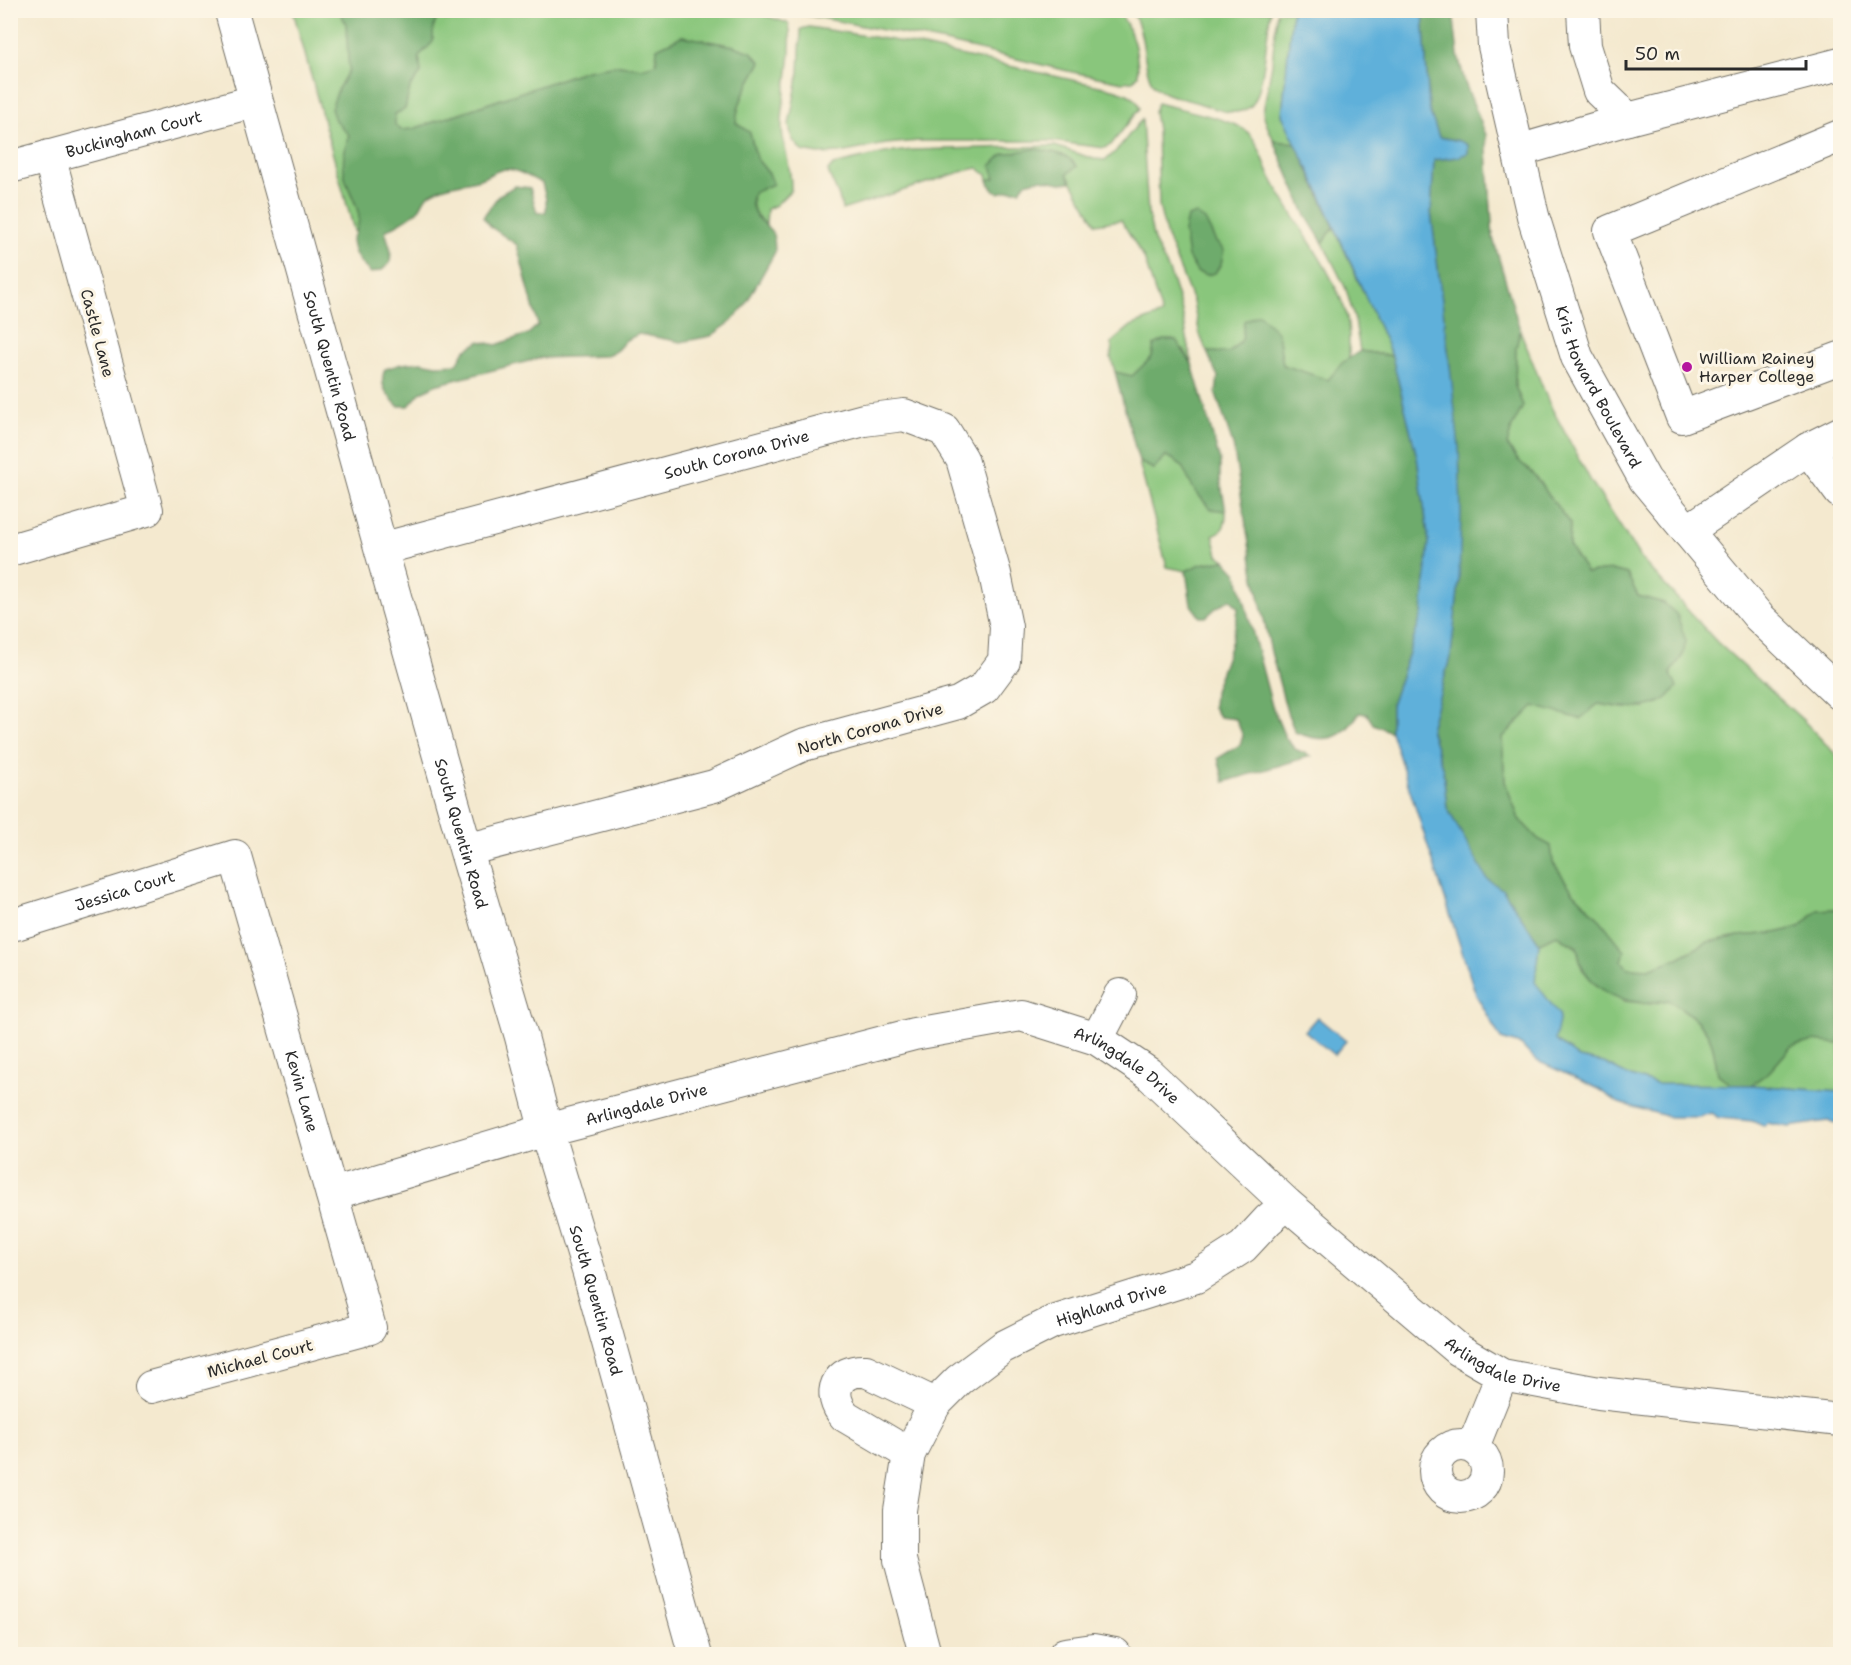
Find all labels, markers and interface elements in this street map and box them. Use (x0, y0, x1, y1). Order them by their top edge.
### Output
scale bar (1626, 33, 1806, 71)
text: 50 m (1635, 42, 1680, 66)
street label: Buckingham Court (63, 106, 204, 163)
street label: Castle Lane (76, 287, 119, 380)
street label: South Quentin Road (298, 288, 360, 443)
street label: Kris Howard Boulevard (1551, 303, 1646, 472)
place label: William Rainey Harper College (1699, 348, 1814, 387)
marker: William Rainey Harper College (1680, 360, 1694, 374)
street label: South Corona Drive (662, 425, 812, 484)
street label: North Corona Drive (795, 698, 945, 759)
street label: South Quentin Road (430, 756, 493, 911)
street label: Jessica Court (73, 865, 177, 916)
street label: Arlingdale Drive (1071, 1022, 1184, 1109)
street label: Kevin Lane (280, 1048, 323, 1135)
street label: Arlingdale Drive (583, 1078, 710, 1130)
street label: South Quentin Road (564, 1223, 627, 1378)
street label: Highland Drive (1053, 1277, 1169, 1331)
street label: Arlingdale Drive (1440, 1332, 1563, 1397)
street label: Michael Court (205, 1334, 315, 1383)

